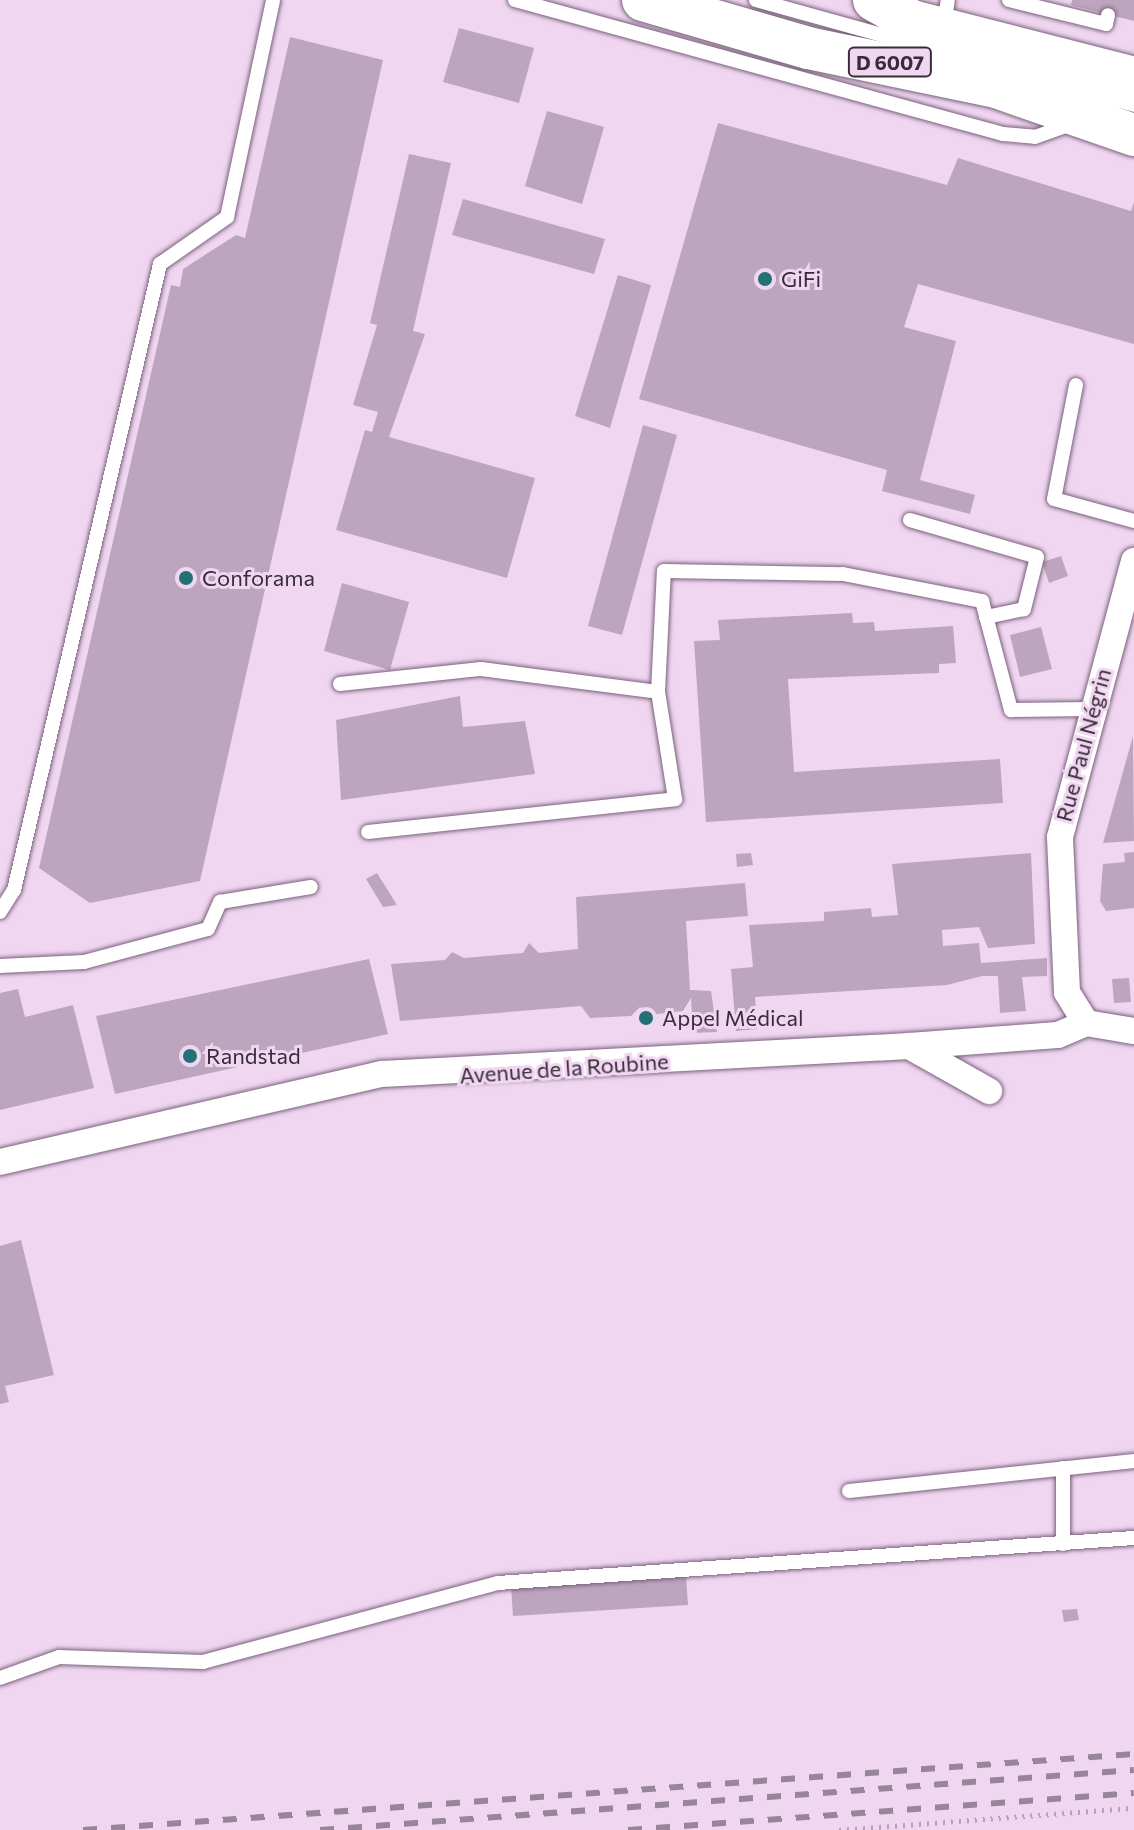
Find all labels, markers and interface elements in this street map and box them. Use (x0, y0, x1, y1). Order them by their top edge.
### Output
road number: D 6007 (846, 46, 934, 78)
place label: GiFi (781, 266, 821, 292)
marker: GiFi (756, 270, 774, 288)
place label: Conforama (202, 565, 315, 591)
marker: Conforama (177, 569, 195, 587)
street label: Rue Paul Négrin (1050, 666, 1116, 824)
place label: Appel Médical (662, 1005, 804, 1031)
marker: Appel Médical (637, 1009, 655, 1027)
place label: Randstad (206, 1043, 301, 1069)
marker: Randstad (181, 1047, 199, 1065)
street label: Avenue de la Roubine (458, 1048, 670, 1088)

